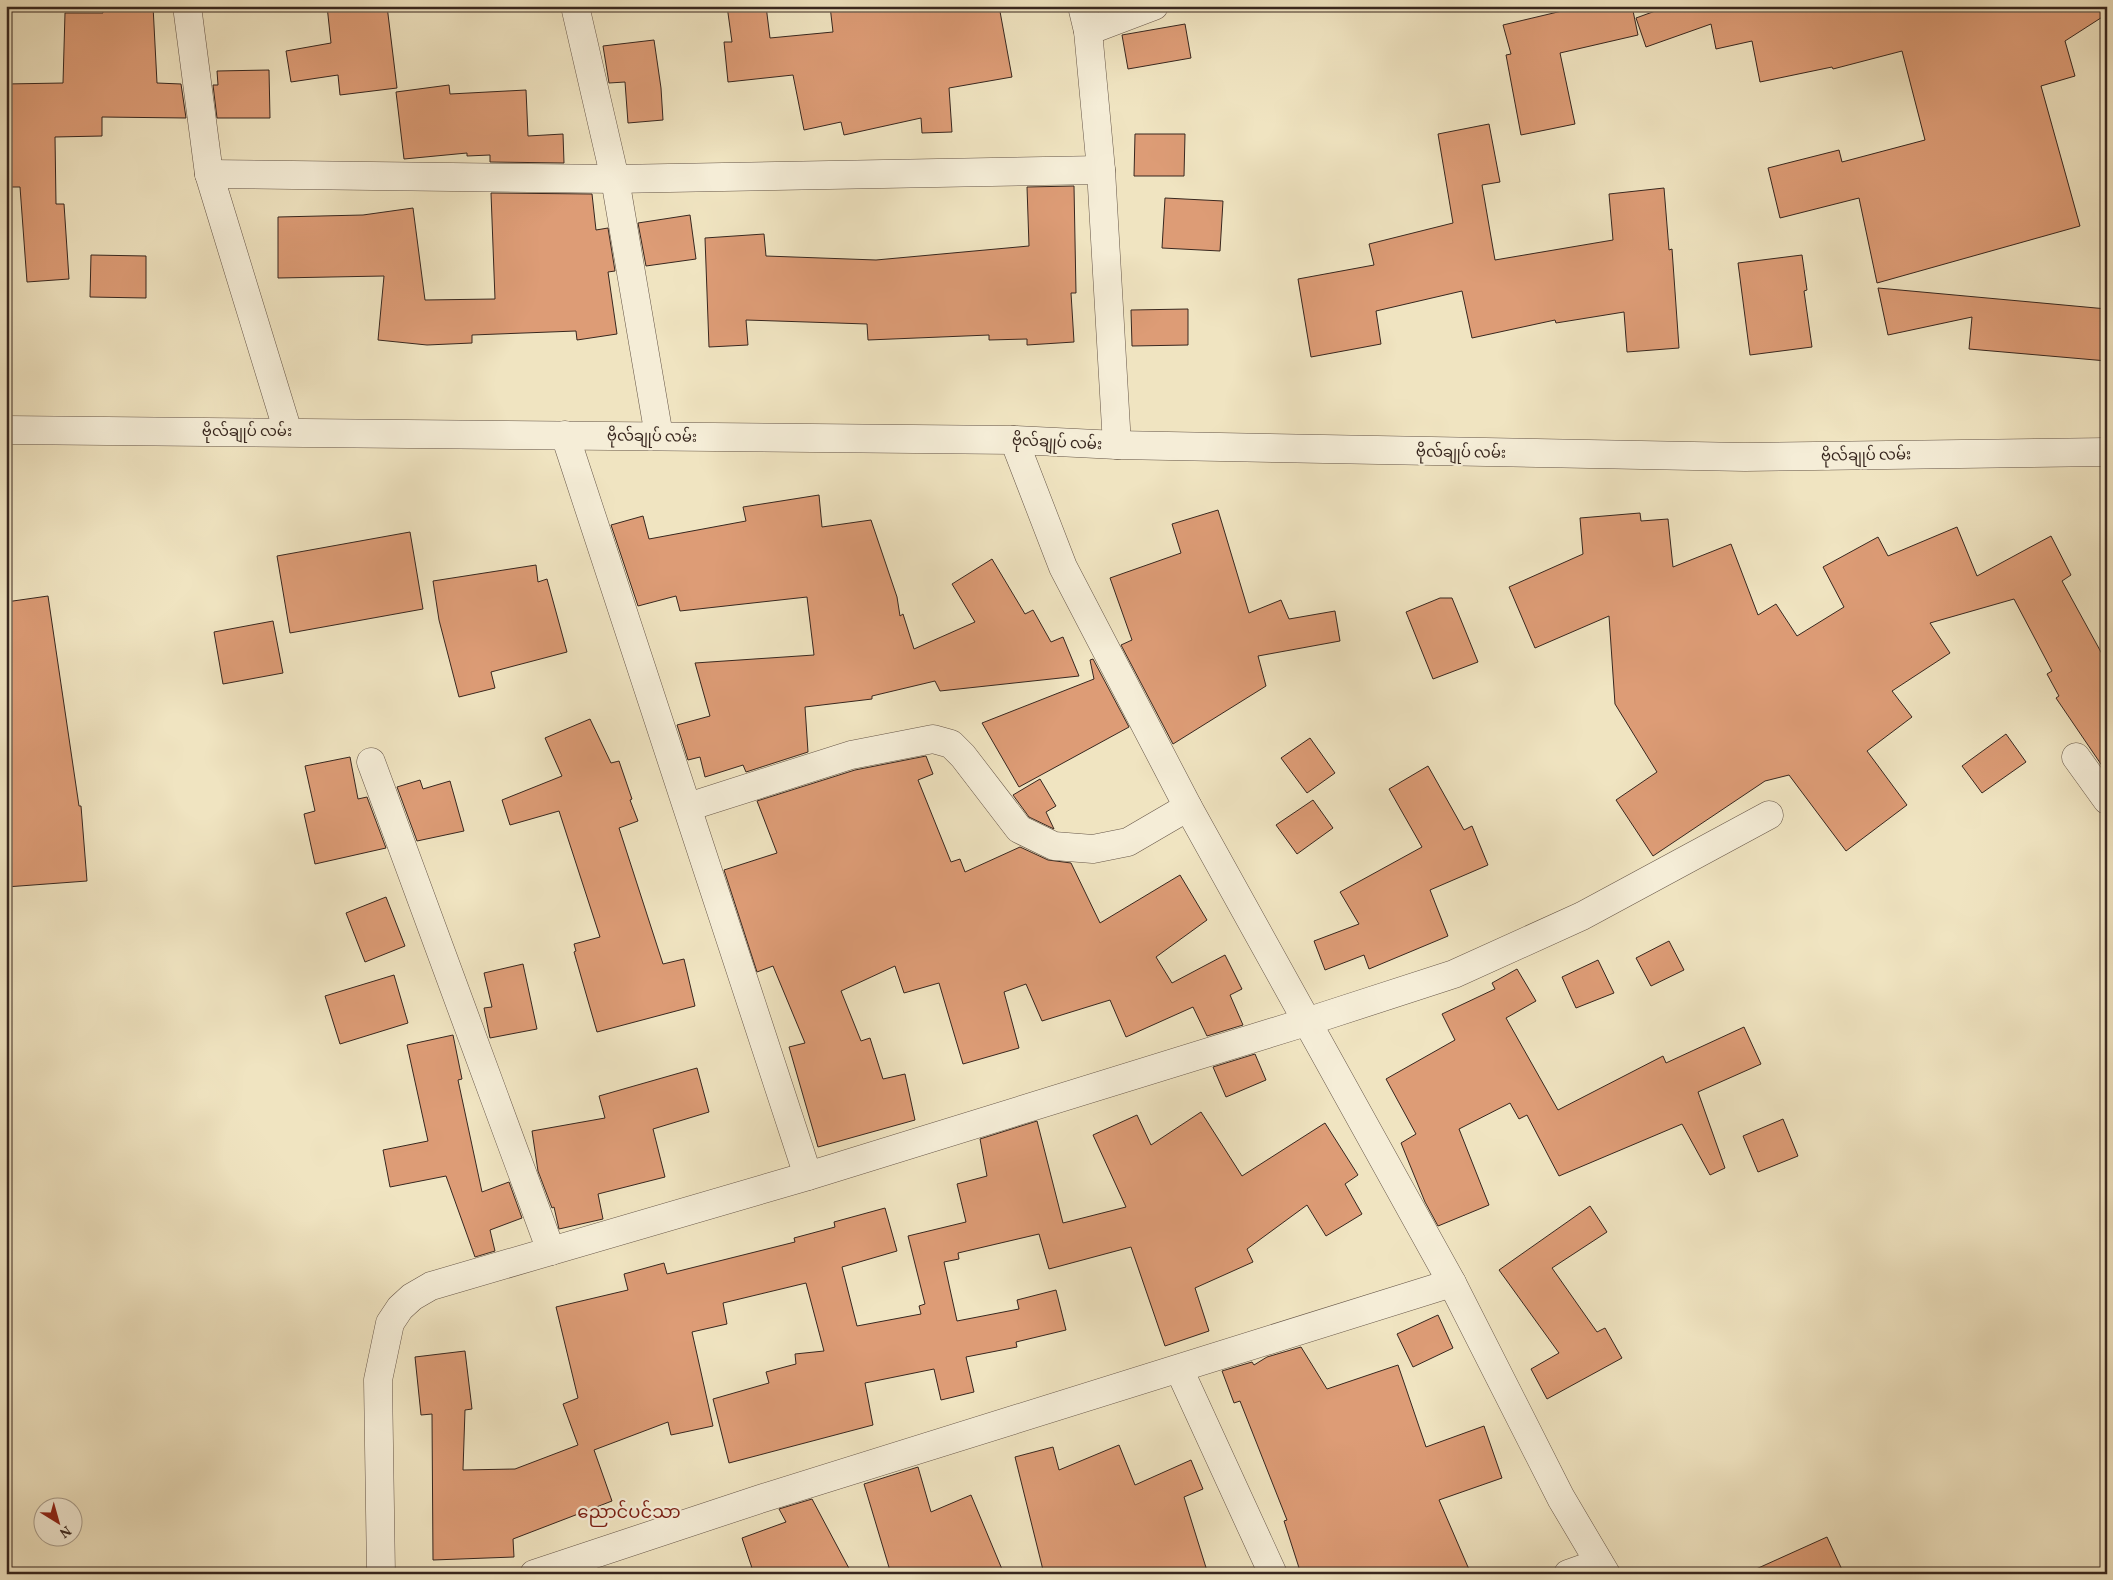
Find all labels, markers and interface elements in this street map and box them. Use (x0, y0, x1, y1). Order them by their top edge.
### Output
street label: ဗိုလ်ချုပ် လမ်း (202, 421, 292, 443)
street label: ဗိုလ်ချုပ် လမ်း (607, 425, 697, 449)
street label: ဗိုလ်ချုပ် လမ်း (1011, 430, 1103, 456)
street label: ဗိုလ်ချုပ် လမ်း (1416, 441, 1506, 465)
street label: ဗိုလ်ချုပ် လမ်း (1821, 444, 1911, 468)
north arrow (32, 1498, 82, 1548)
district label: ညောင်ပင်သာ (577, 1499, 681, 1527)
text: N (55, 1521, 75, 1542)

